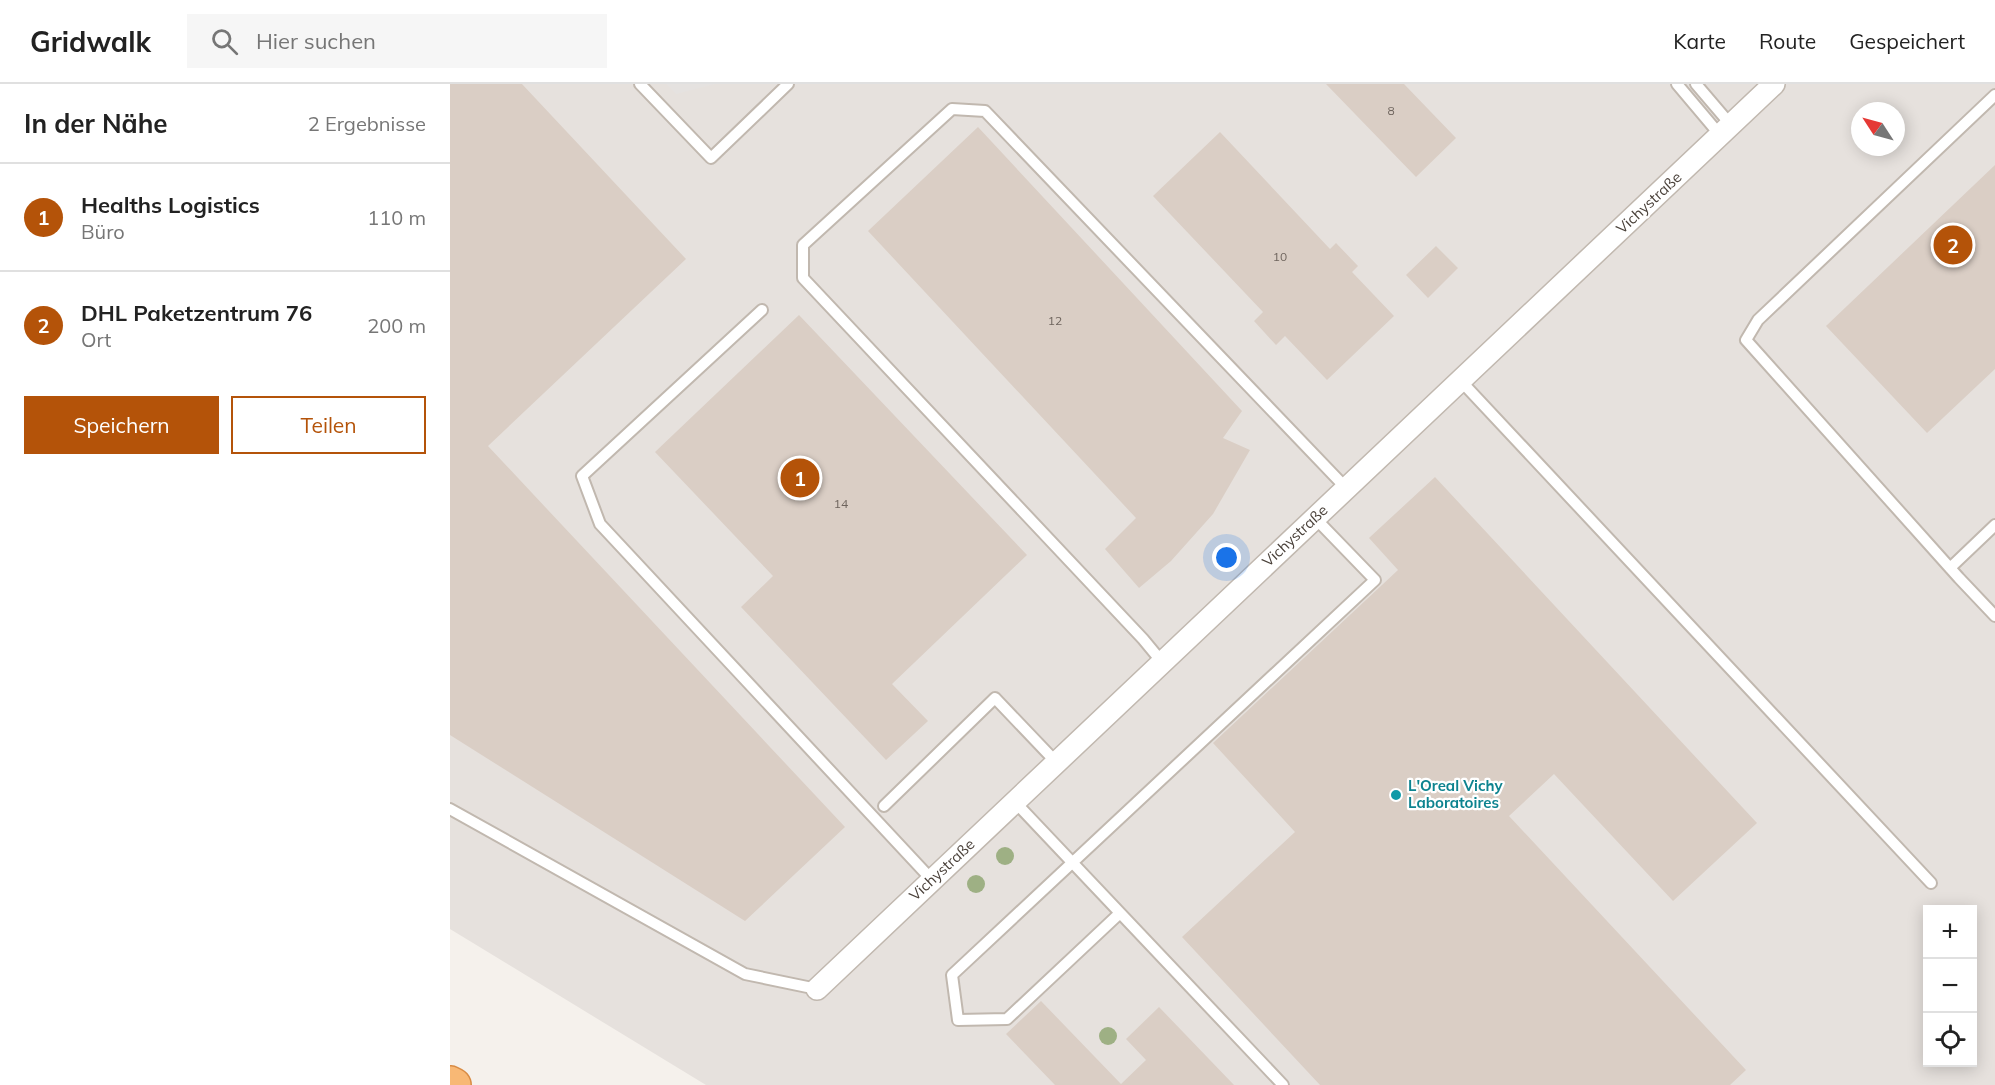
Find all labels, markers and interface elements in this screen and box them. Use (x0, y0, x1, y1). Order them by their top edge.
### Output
search box (187, 14, 607, 68)
text: Gridwalk (30, 24, 151, 59)
icon: search (208, 25, 241, 58)
text: Hier suchen (256, 27, 376, 55)
text: Karte (1673, 28, 1726, 54)
text: Route (1759, 28, 1816, 54)
text: Gespeichert (1849, 28, 1965, 54)
north arrow (1851, 102, 1905, 156)
house number: 8 (1387, 103, 1395, 118)
text: In der Nähe (24, 107, 168, 140)
text: 2 Ergebnisse (308, 111, 426, 136)
street label: Vichystraße (1612, 168, 1685, 238)
text: Healths Logistics (81, 191, 260, 219)
text: 1 (38, 205, 50, 230)
text: 110 m (367, 205, 426, 230)
text: Büro (81, 219, 125, 244)
pin: 2 (1934, 222, 1972, 268)
house number: 10 (1273, 249, 1287, 264)
text: DHL Paketzentrum 76 (81, 299, 312, 327)
text: 2 (38, 313, 50, 338)
text: 200 m (367, 313, 426, 338)
house number: 12 (1048, 313, 1062, 328)
text: Ort (81, 327, 111, 352)
button: Speichern (24, 396, 219, 454)
button: Teilen (231, 396, 426, 454)
pin: 1 (780, 456, 820, 500)
house number: 14 (834, 496, 848, 511)
street label: Vichystraße (1258, 501, 1331, 571)
your location (1212, 543, 1241, 572)
place label: L'Oreal Vichy Laboratoires (1408, 776, 1503, 812)
marker: L'Oreal Vichy Laboratoires (1389, 788, 1403, 802)
street label: Vichystraße (905, 835, 978, 905)
map controls (1923, 905, 1977, 1067)
button: + (1923, 905, 1977, 959)
button: − (1923, 959, 1977, 1013)
button: locate (1923, 1013, 1977, 1067)

